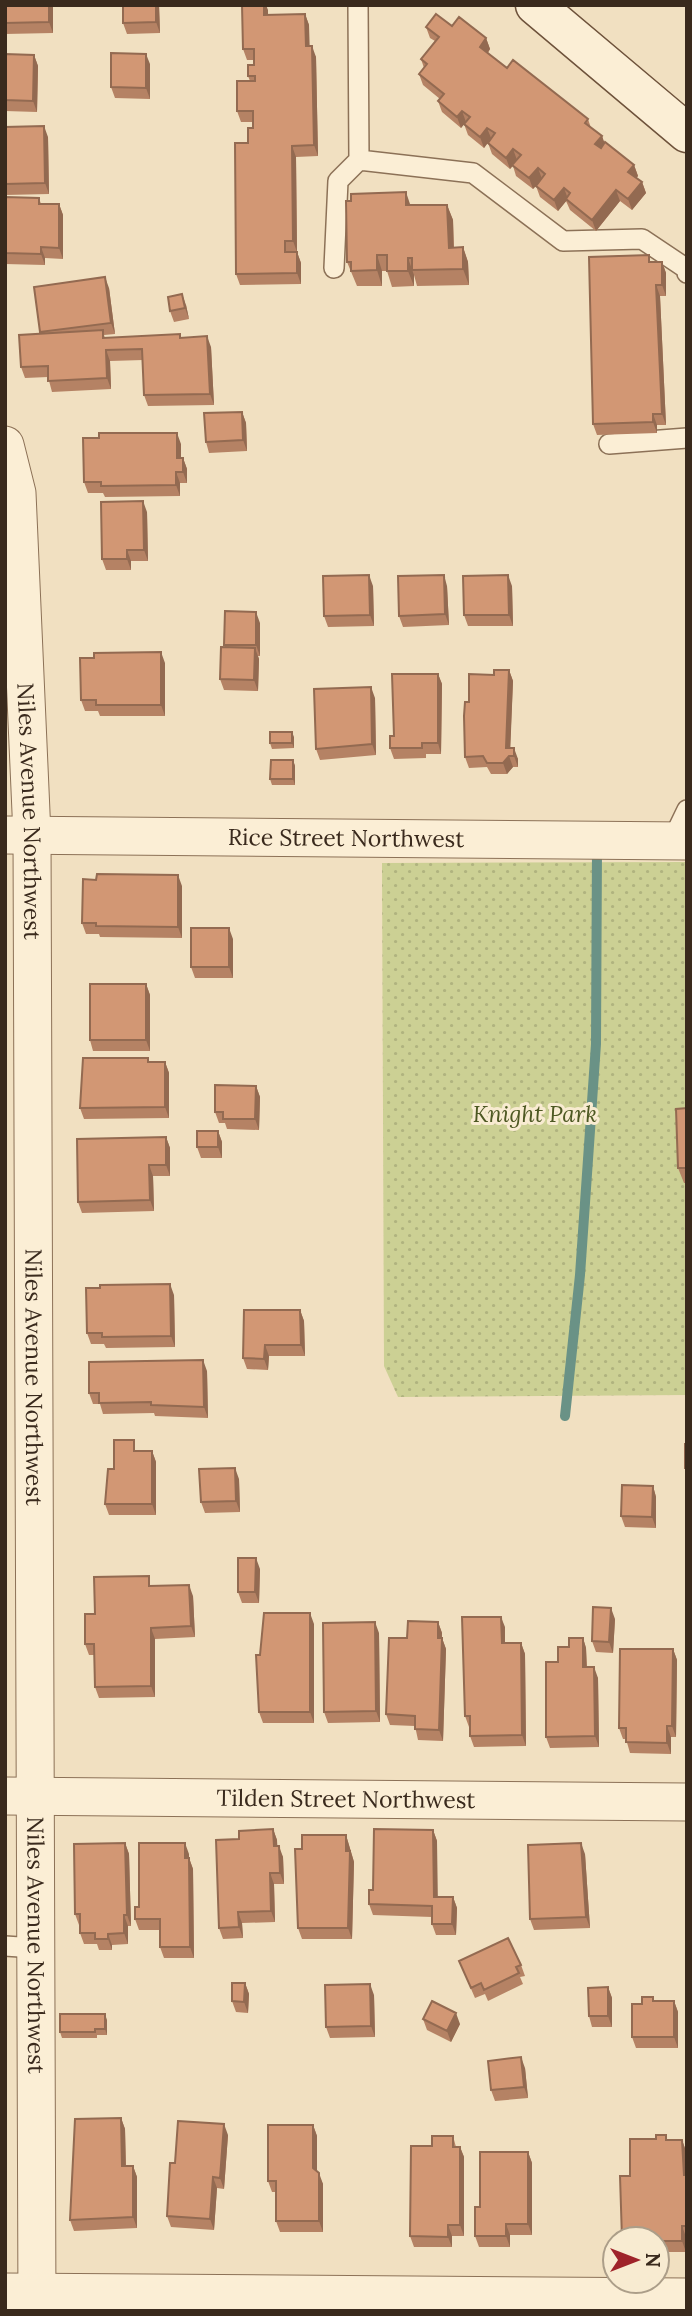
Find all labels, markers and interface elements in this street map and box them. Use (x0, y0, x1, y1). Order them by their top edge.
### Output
street label: Niles Avenue Northwest (11, 682, 47, 940)
street label: Rice Street Northwest (228, 822, 464, 853)
park label: Knight Park (473, 1099, 597, 1128)
street label: Niles Avenue Northwest (19, 1249, 49, 1506)
street label: Tilden Street Northwest (217, 1783, 476, 1814)
street label: Niles Avenue Northwest (21, 1817, 51, 2074)
north arrow (601, 2225, 671, 2295)
text: N (641, 2253, 665, 2268)

